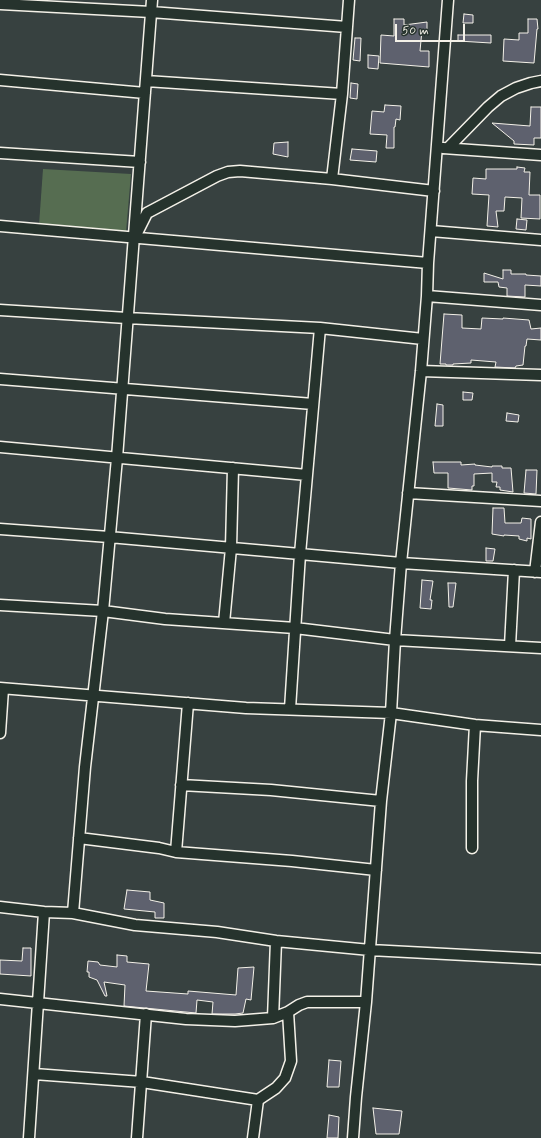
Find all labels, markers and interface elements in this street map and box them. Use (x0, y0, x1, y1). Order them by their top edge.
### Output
scale bar (397, 16, 467, 42)
text: 50 m (402, 23, 429, 39)

